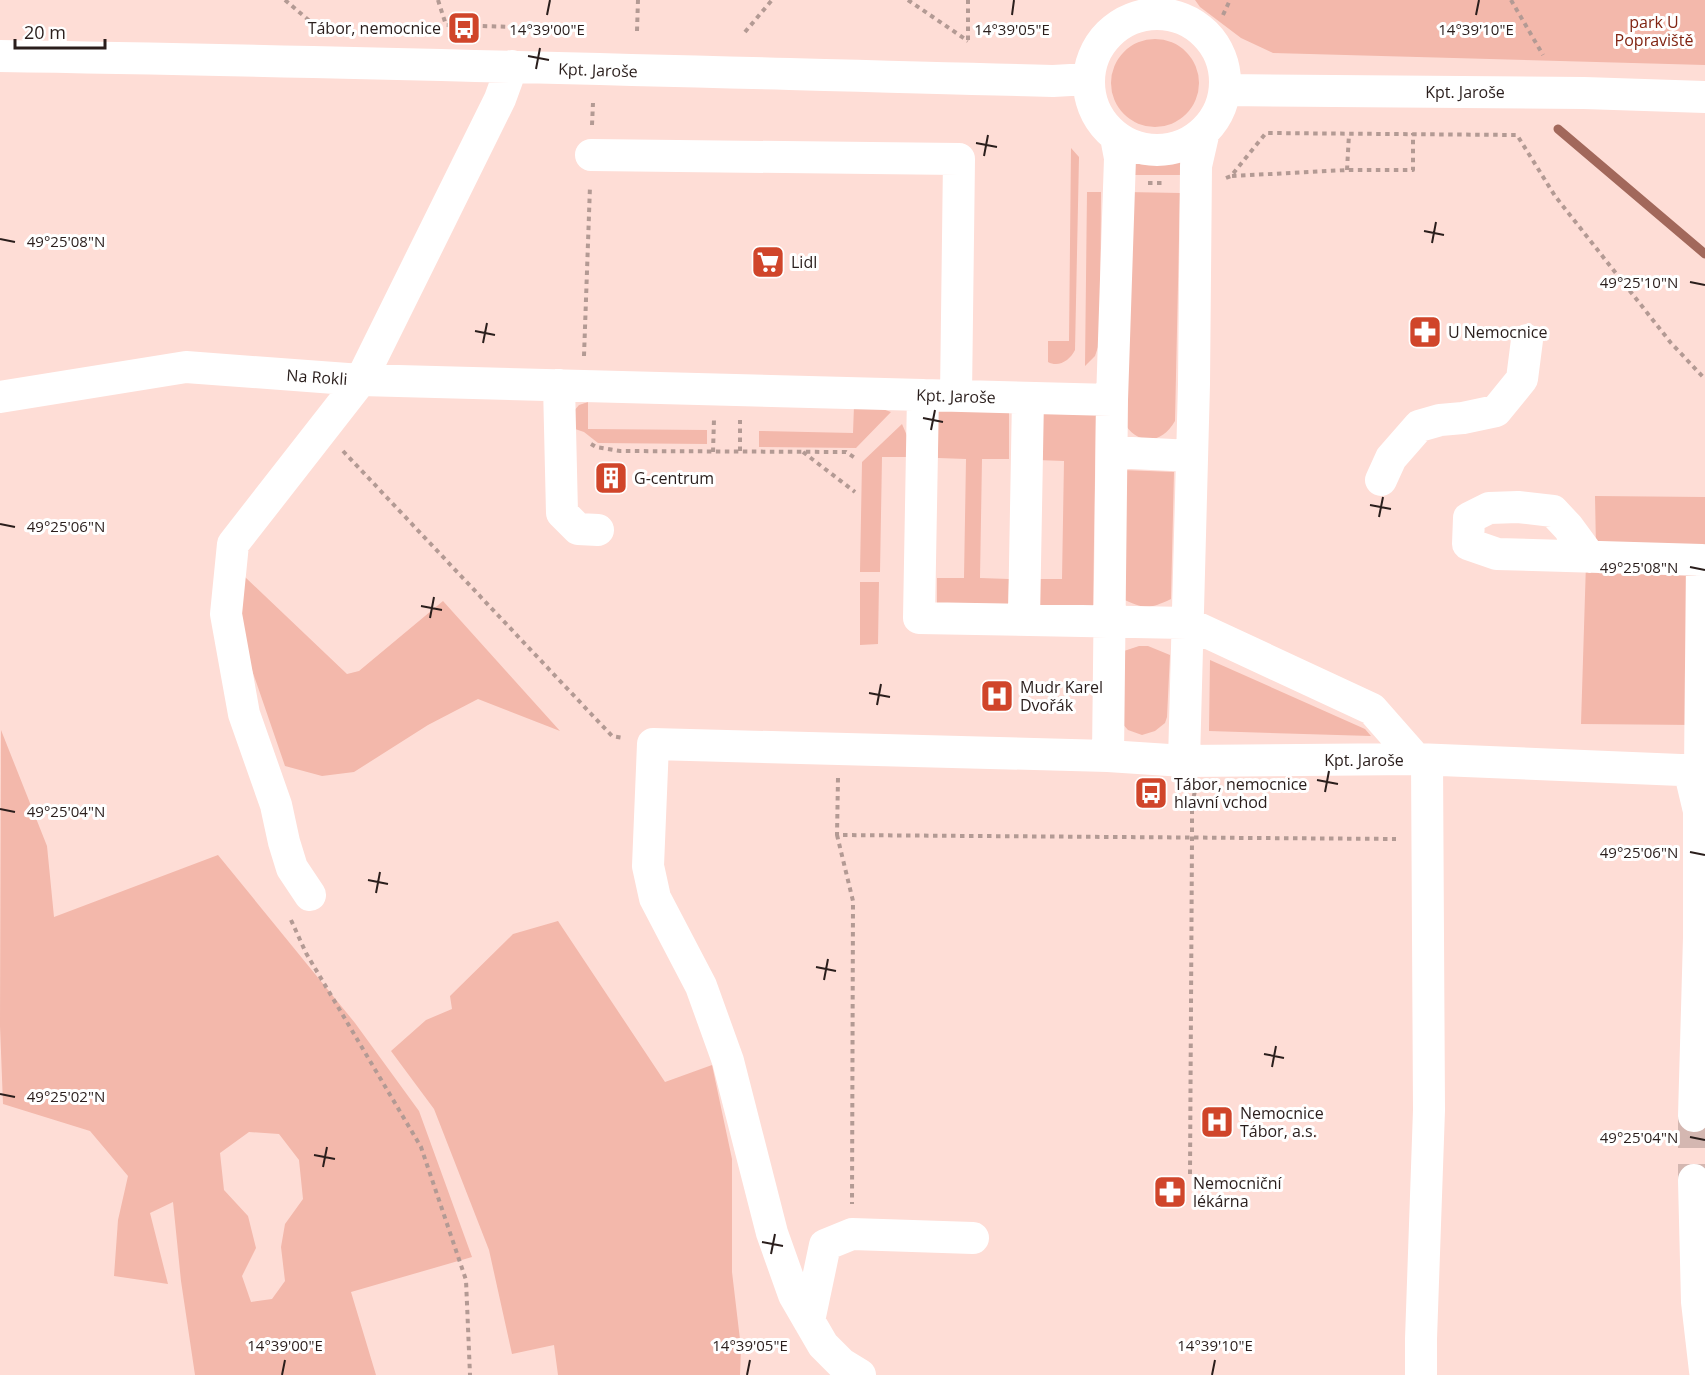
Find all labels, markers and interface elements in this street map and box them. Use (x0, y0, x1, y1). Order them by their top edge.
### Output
bus stop icon: Tábor, nemocnice (446, 10, 482, 46)
park label: park U Popraviště (1615, 11, 1693, 51)
scale bar (15, 12, 105, 50)
place label: Tábor, nemocnice (308, 17, 441, 39)
text: 14°39'00"E (509, 19, 585, 39)
text: 14°39'05"E (974, 19, 1050, 39)
text: 14°39'10"E (1438, 19, 1514, 39)
text: 20 m (24, 20, 66, 44)
street label: Kpt. Jaroše (558, 58, 638, 82)
street label: Kpt. Jaroše (1425, 81, 1505, 103)
text: 49°25'08"N (27, 231, 105, 251)
supermarket icon: Lidl (750, 244, 786, 280)
place label: Lidl (791, 251, 817, 273)
text: 49°25'10"N (1600, 272, 1678, 292)
pharmacy icon: U Nemocnice (1407, 314, 1443, 350)
place label: U Nemocnice (1448, 321, 1547, 343)
street label: Na Rokli (286, 364, 348, 390)
street label: Kpt. Jaroše (916, 384, 996, 408)
building icon: G-centrum (593, 460, 629, 496)
place label: G-centrum (634, 467, 714, 489)
text: 49°25'06"N (27, 516, 105, 536)
text: 49°25'08"N (1600, 557, 1678, 577)
place label: Mudr Karel Dvořák (1020, 676, 1103, 716)
hospital icon: Mudr Karel Dvořák (979, 678, 1015, 714)
street label: Kpt. Jaroše (1324, 749, 1404, 771)
place label: Tábor, nemocnice hlavní vchod (1174, 773, 1307, 813)
bus stop icon: Tábor, nemocnice hlavní vchod (1133, 775, 1169, 811)
text: 49°25'04"N (27, 801, 105, 821)
text: 49°25'06"N (1600, 842, 1678, 862)
text: 49°25'02"N (27, 1086, 105, 1106)
place label: Nemocnice Tábor, a.s. (1240, 1102, 1324, 1142)
hospital icon: Nemocnice Tábor, a.s. (1199, 1104, 1235, 1140)
text: 49°25'04"N (1600, 1127, 1678, 1147)
place label: Nemocniční lékárna (1193, 1172, 1282, 1212)
pharmacy icon: Nemocniční lékárna (1152, 1174, 1188, 1210)
text: 14°39'00"E (247, 1335, 323, 1355)
text: 14°39'05"E (712, 1335, 788, 1355)
text: 14°39'10"E (1177, 1335, 1253, 1355)

